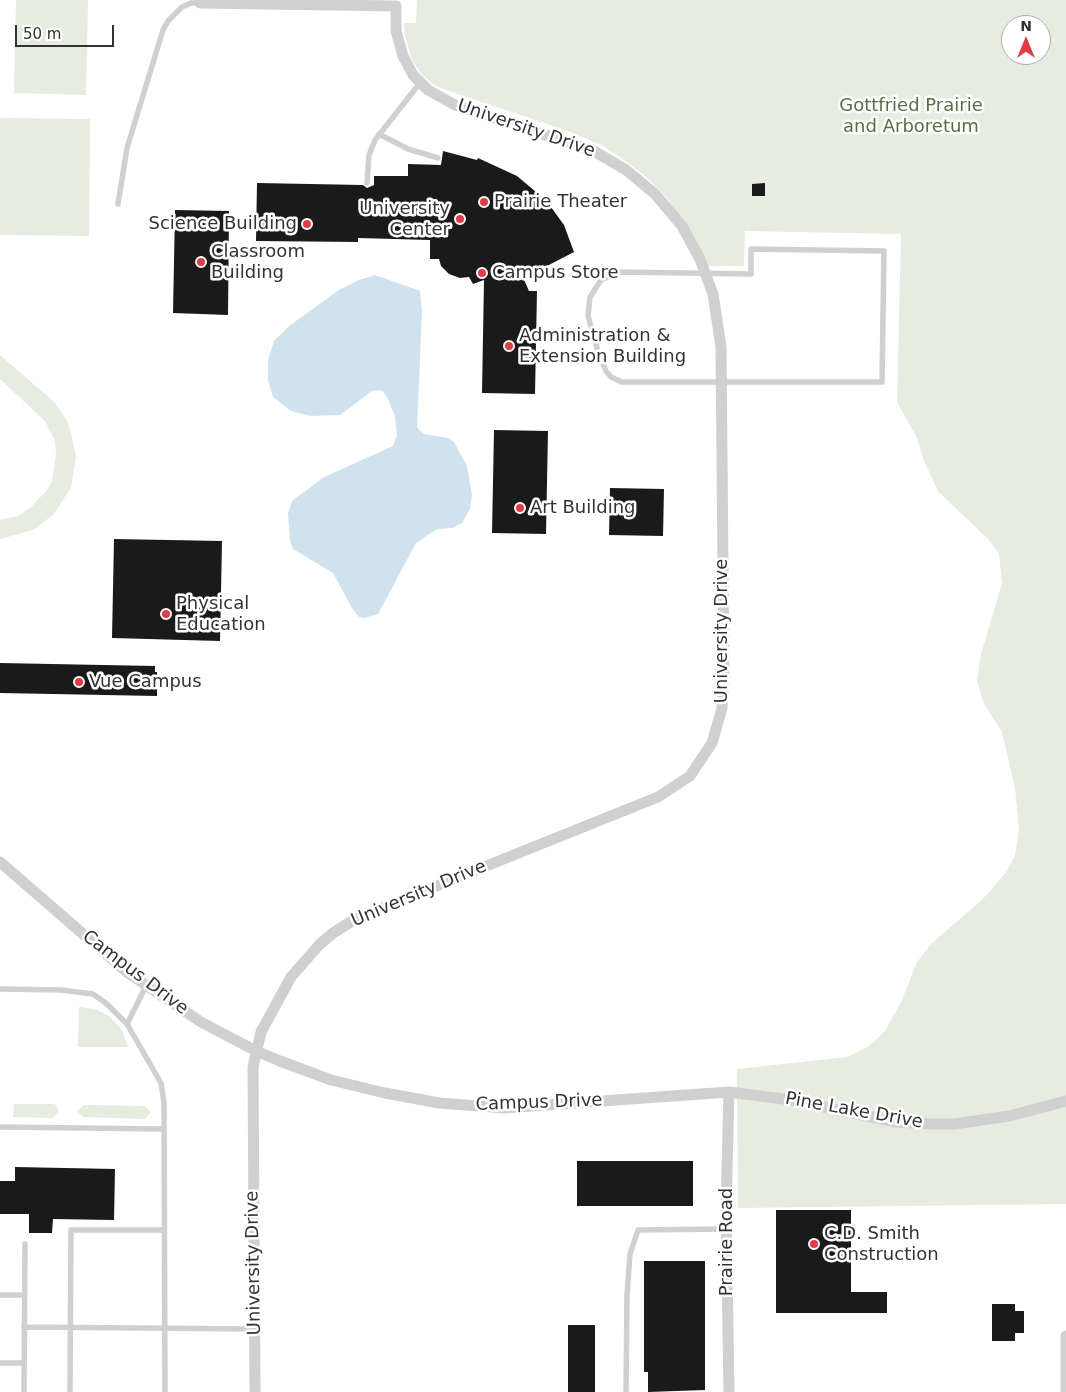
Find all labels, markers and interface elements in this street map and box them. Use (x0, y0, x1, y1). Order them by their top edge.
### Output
scale bar (18, 15, 116, 47)
north arrow (1001, 15, 1051, 65)
text: N (1020, 18, 1032, 34)
text: 50 m (23, 25, 61, 43)
street label: University Drive (454, 95, 598, 163)
park label: Gottfried Prairie and Arboretum (839, 95, 983, 138)
place label: Prairie Theater (494, 191, 627, 213)
marker: Prairie Theater (478, 196, 490, 208)
place label: University Center (359, 198, 450, 240)
place label: Science Building (148, 213, 297, 235)
marker: University Center (454, 213, 466, 225)
marker: Science Building (301, 218, 313, 230)
place label: Classroom Building (211, 241, 305, 284)
marker: Classroom Building (195, 256, 207, 268)
place label: Campus Store (492, 262, 619, 284)
marker: Campus Store (476, 267, 488, 279)
place label: Administration & Extension Building (519, 325, 686, 368)
marker: Administration & Extension Building (503, 340, 515, 352)
place label: Art Building (530, 497, 636, 519)
marker: Art Building (514, 502, 526, 514)
street label: University Drive (711, 559, 733, 703)
place label: Physical Education (176, 593, 266, 636)
marker: Physical Education (160, 608, 172, 620)
place label: Vue Campus (89, 671, 202, 693)
marker: Vue Campus (73, 676, 85, 688)
street label: University Drive (348, 856, 490, 932)
street label: Campus Drive (78, 926, 192, 1020)
street label: Pine Lake Drive (784, 1088, 924, 1134)
street label: Campus Drive (475, 1090, 603, 1116)
street label: Prairie Road (716, 1188, 738, 1296)
street label: University Drive (242, 1191, 266, 1335)
place label: C.D. Smith Construction (824, 1223, 939, 1266)
marker: C.D. Smith Construction (808, 1238, 820, 1250)

